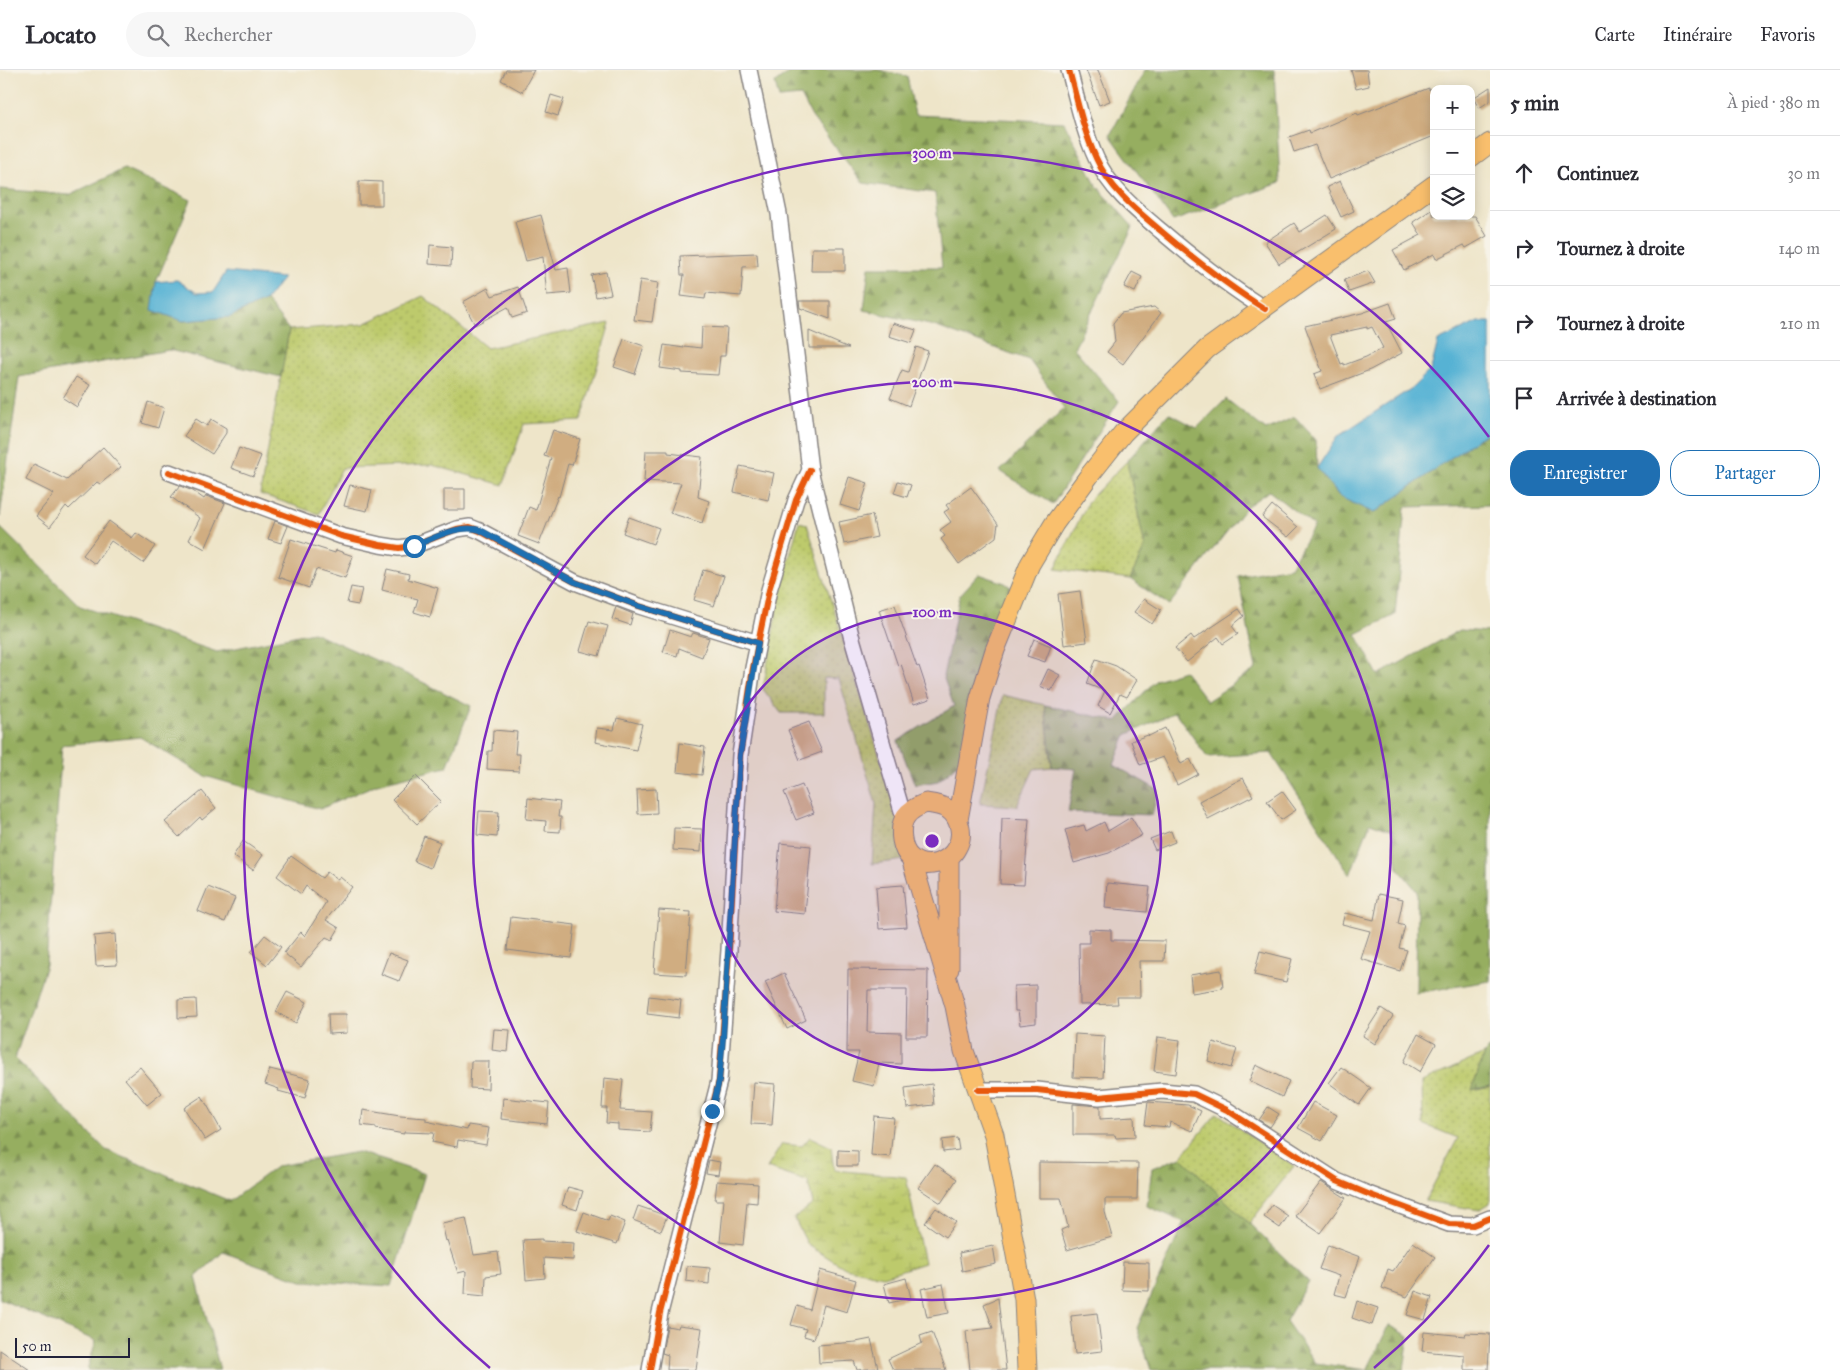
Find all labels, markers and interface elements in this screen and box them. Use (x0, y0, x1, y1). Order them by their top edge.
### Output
search box (126, 12, 476, 57)
text: Locato (25, 20, 96, 50)
icon: search (144, 21, 172, 49)
text: Rechercher (184, 23, 272, 46)
text: Carte (1595, 24, 1635, 46)
text: Itinéraire (1663, 24, 1732, 46)
text: Favoris (1760, 24, 1815, 46)
map controls (1430, 85, 1475, 220)
button: + (1430, 85, 1475, 130)
text: 5 min (1510, 90, 1559, 116)
text: À pied · 380 m (1727, 93, 1820, 112)
button: − (1430, 130, 1475, 175)
text: 300 m (912, 144, 952, 163)
icon: ahead (1510, 159, 1538, 187)
text: Continuez (1557, 162, 1639, 185)
text: 30 m (1787, 164, 1820, 183)
button: layers (1430, 175, 1475, 220)
icon: right (1510, 234, 1538, 262)
text: Tournez à droite (1557, 237, 1685, 260)
text: 140 m (1779, 239, 1820, 258)
icon: right (1510, 309, 1538, 337)
text: Tournez à droite (1557, 312, 1685, 335)
text: 210 m (1780, 314, 1820, 333)
text: 200 m (912, 373, 953, 391)
icon: arrive (1510, 384, 1538, 412)
text: Arrivée à destination (1557, 387, 1716, 410)
button: Enregistrer (1510, 450, 1660, 496)
button: Partager (1670, 450, 1820, 496)
route start (403, 535, 426, 558)
text: 100 m (912, 603, 952, 621)
centre of rings (923, 832, 941, 850)
route end (701, 1100, 724, 1123)
scale bar (15, 1335, 130, 1358)
text: 50 m (22, 1338, 51, 1355)

